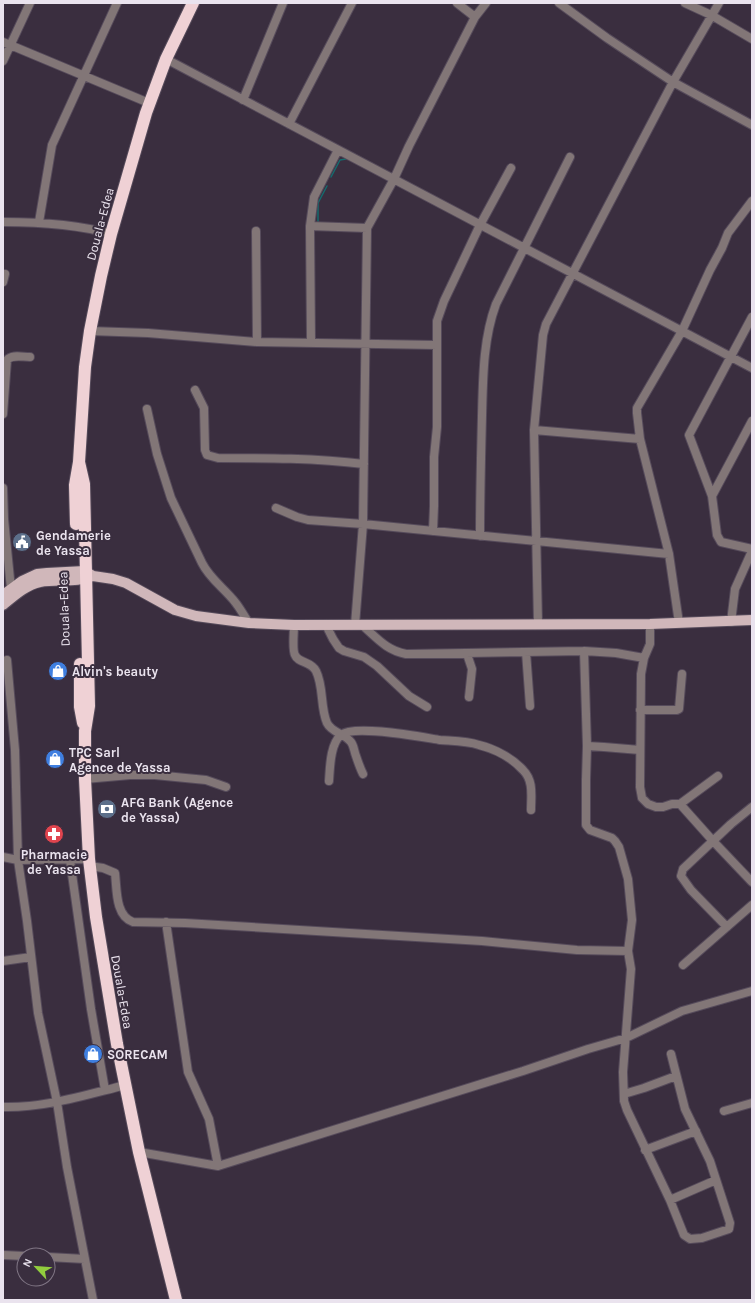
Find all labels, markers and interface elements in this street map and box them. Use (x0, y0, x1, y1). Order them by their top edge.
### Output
street label: Douala-Edea (83, 186, 117, 262)
place label: Gendamerie de Yassa (36, 528, 111, 558)
public building icon: Gendamerie de Yassa (11, 531, 33, 553)
street label: Douala-Edea (55, 571, 73, 647)
shop icon: Alvin's beauty (47, 660, 69, 682)
place label: Alvin's beauty (72, 664, 158, 679)
place label: TPC Sarl Agence de Yassa (69, 745, 171, 775)
shop icon: TPC Sarl Agence de Yassa (44, 748, 66, 770)
place label: AFG Bank (Agence de Yassa) (121, 795, 233, 825)
bank icon: AFG Bank (Agence de Yassa) (96, 798, 118, 820)
pharmacy icon: Pharmacie de Yassa (43, 823, 65, 845)
place label: Pharmacie de Yassa (21, 847, 87, 877)
street label: Douala-Edea (108, 954, 136, 1030)
shop icon: SORECAM (82, 1043, 104, 1065)
place label: SORECAM (107, 1047, 168, 1062)
north arrow (16, 1247, 56, 1287)
text: N (20, 1256, 35, 1269)

